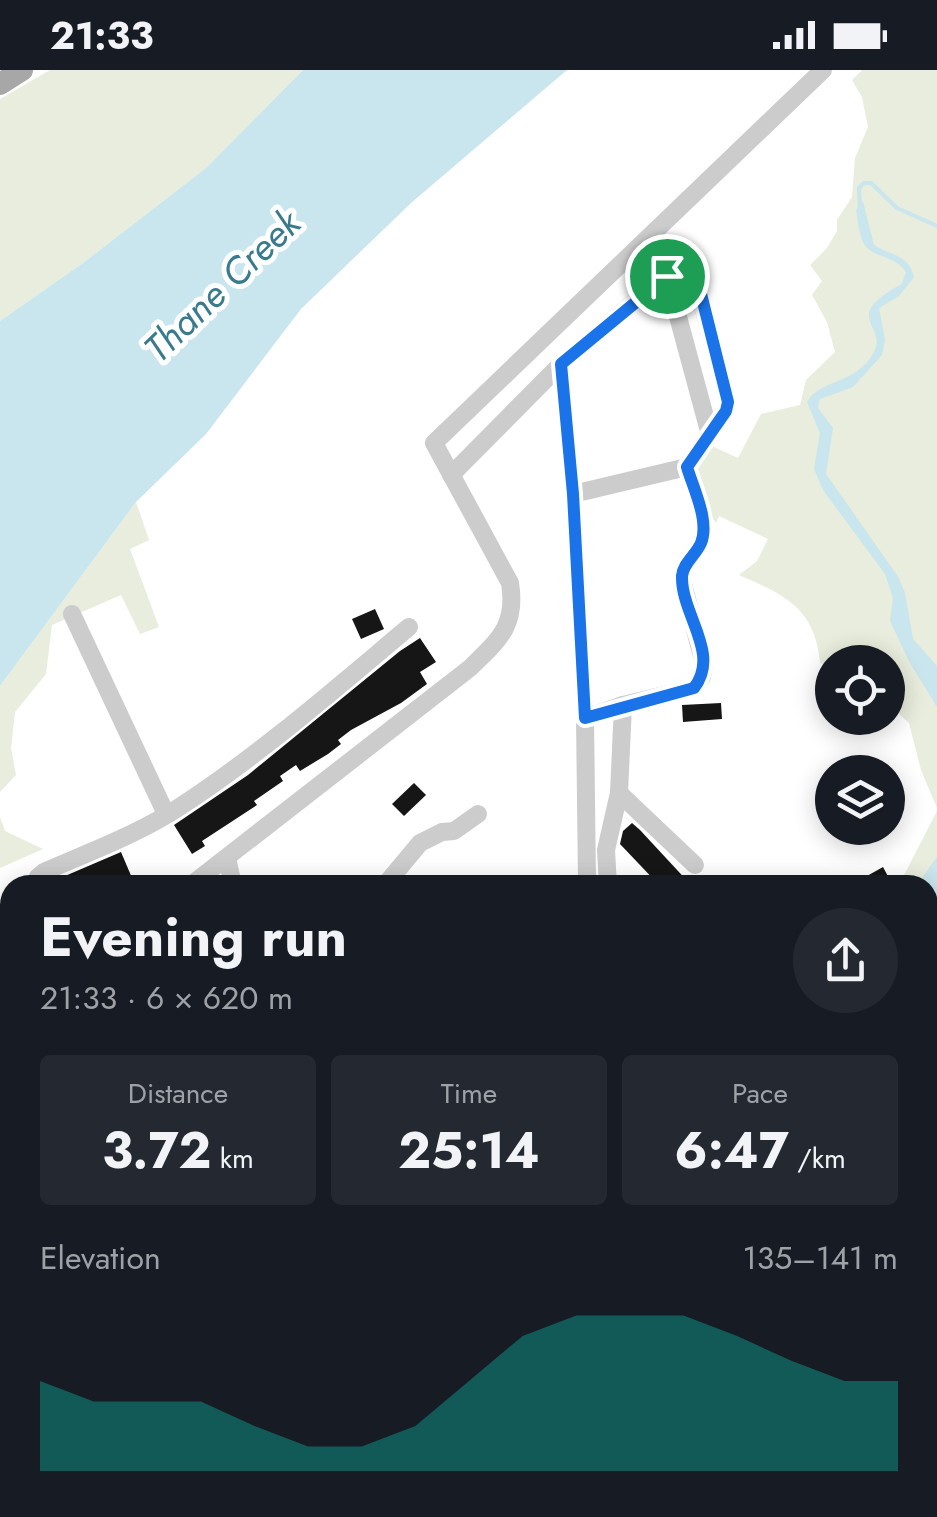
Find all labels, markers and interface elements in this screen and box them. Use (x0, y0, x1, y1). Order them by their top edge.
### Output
text: 21:33 (50, 8, 154, 63)
water label: Thane Creek (131, 196, 314, 374)
pin (625, 234, 710, 319)
icon: arrive (640, 249, 695, 304)
map controls (815, 645, 905, 845)
button: locate (815, 645, 905, 735)
button: layers (815, 755, 905, 845)
text: Evening run (40, 897, 347, 977)
button: share (793, 908, 898, 1013)
text: 21:33 · 6 × 620 m (40, 975, 293, 1021)
text: Distance (128, 1073, 228, 1114)
text: Time (441, 1073, 497, 1114)
text: Pace (732, 1073, 788, 1114)
text: 3.72 (102, 1114, 211, 1187)
text: 25:14 (398, 1114, 540, 1187)
text: 6:47 (674, 1114, 789, 1187)
text: km (211, 1138, 254, 1179)
text: /km (789, 1138, 846, 1179)
text: Elevation (40, 1235, 161, 1281)
text: 135–141 m (742, 1235, 898, 1281)

